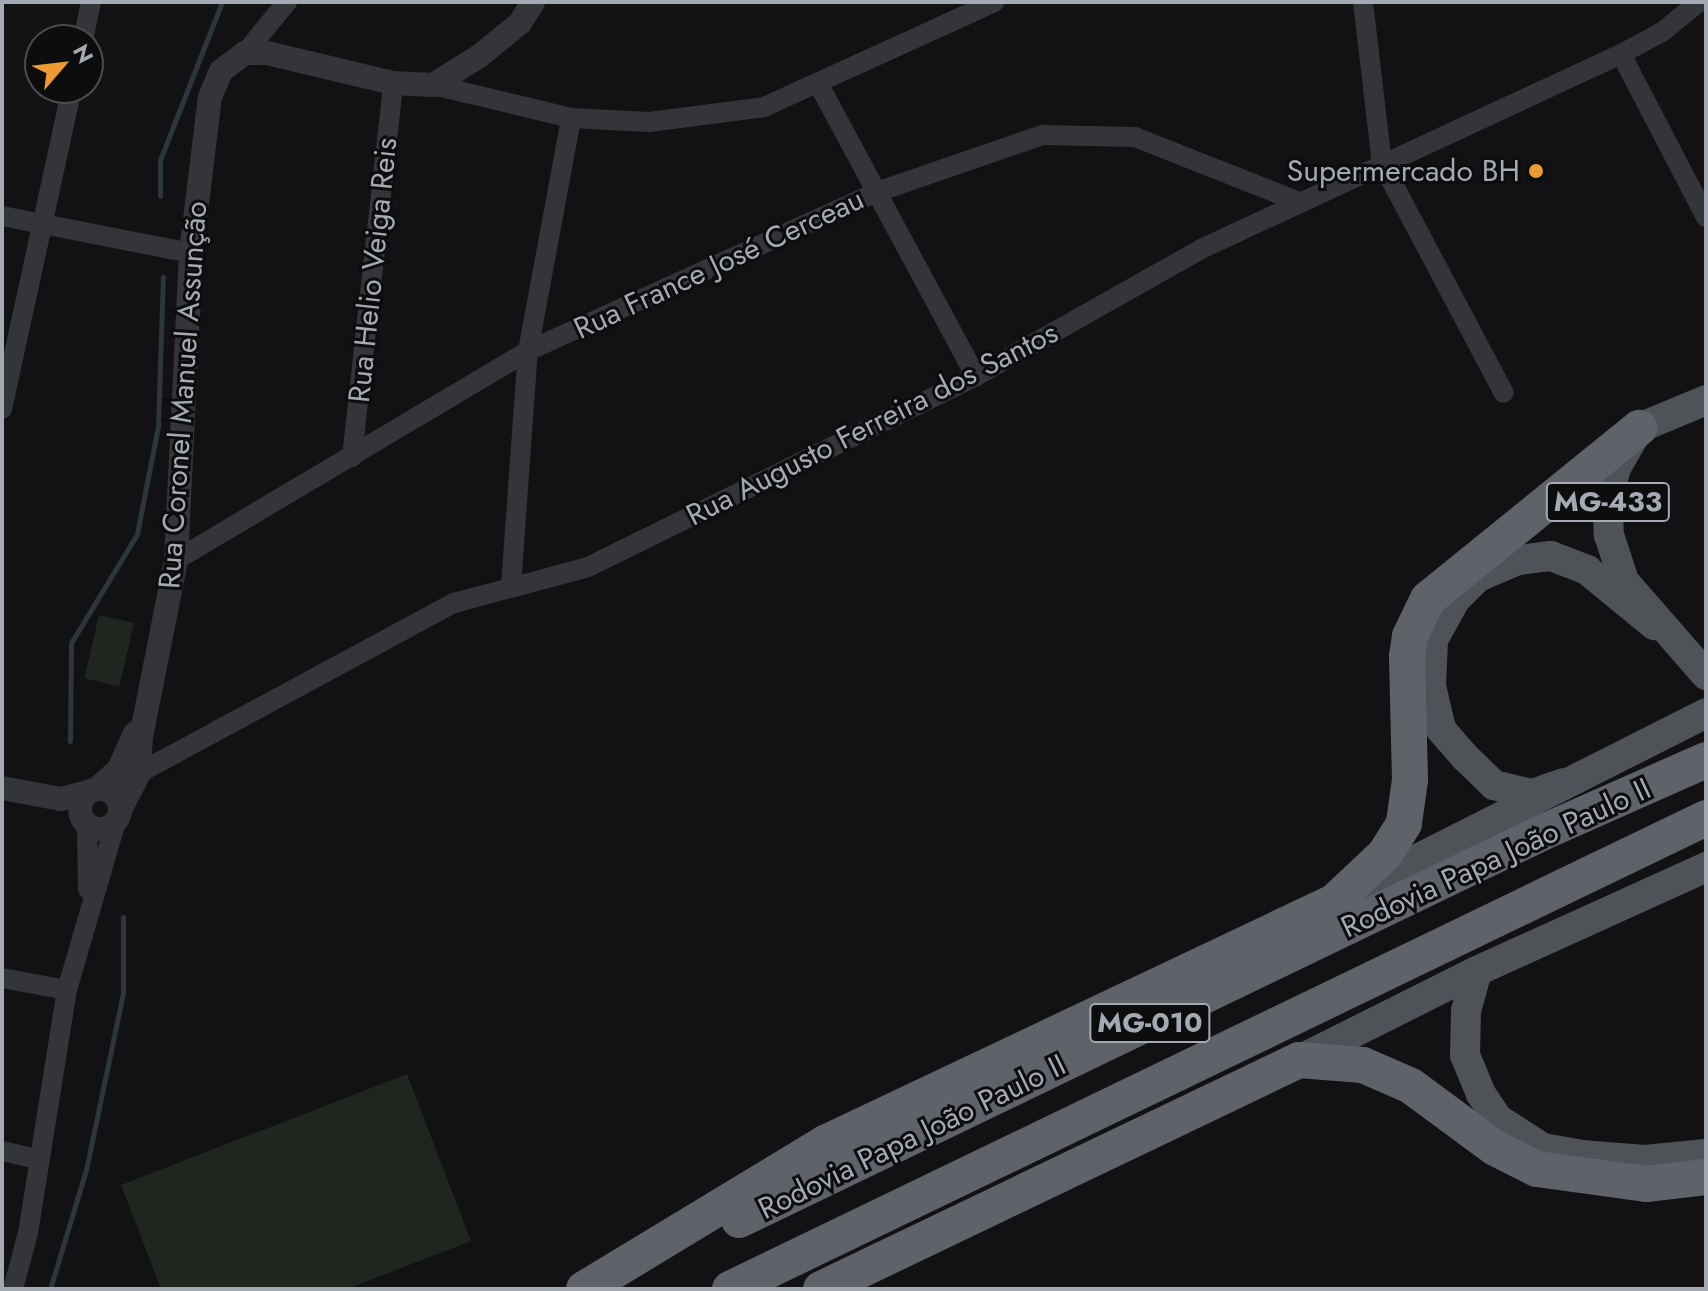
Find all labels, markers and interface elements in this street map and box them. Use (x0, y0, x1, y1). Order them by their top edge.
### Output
north arrow (24, 24, 104, 104)
text: N (65, 38, 102, 69)
street label: Rua Helio Veiga Reis (341, 136, 405, 404)
place label: Supermercado BH (1287, 153, 1520, 189)
marker: Supermercado BH (1527, 162, 1545, 180)
street label: Rua France José Cerceau (568, 181, 870, 347)
street label: Rua Coronel Manuel Assunção (151, 200, 215, 590)
street label: Rua Augusto Ferreira dos Santos (680, 314, 1064, 534)
road number: MG-433 (1544, 478, 1672, 526)
street label: Rodovia Papa João Paulo II (1336, 770, 1656, 946)
road number: MG-010 (1088, 999, 1212, 1047)
street label: Rodovia Papa João Paulo II (753, 1047, 1071, 1227)

